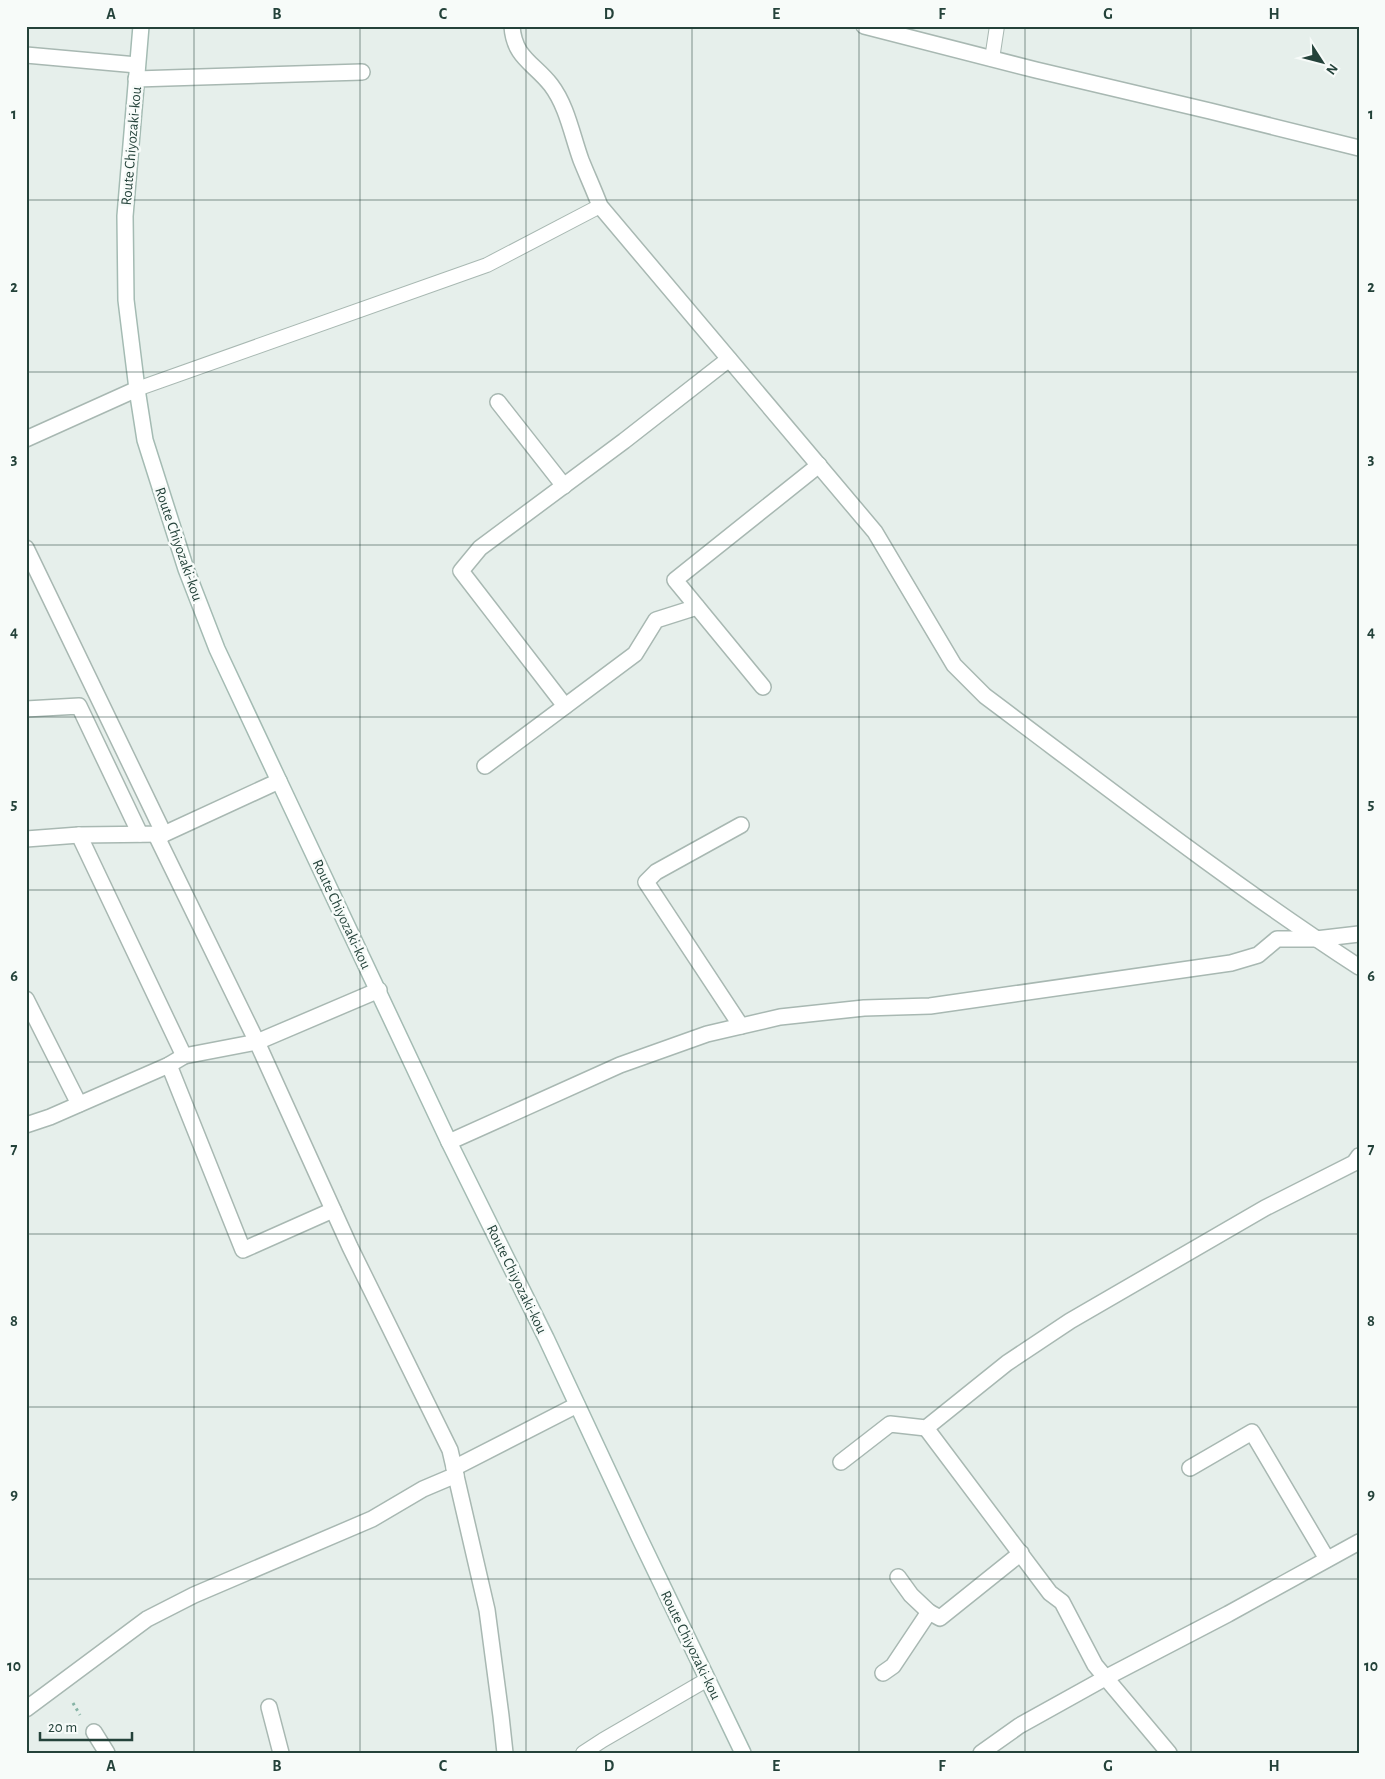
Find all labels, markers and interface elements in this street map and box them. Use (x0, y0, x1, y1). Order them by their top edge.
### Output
text: A (106, 6, 116, 22)
text: B (272, 6, 282, 22)
text: C (439, 6, 448, 22)
text: D (604, 6, 615, 22)
text: E (772, 6, 780, 22)
text: F (938, 6, 946, 22)
text: G (1103, 6, 1113, 22)
text: H (1268, 6, 1280, 22)
north arrow (1298, 38, 1348, 88)
text: N (1323, 61, 1340, 77)
street label: Route Chiyozaki-kou (119, 86, 144, 206)
text: 1 (11, 106, 17, 122)
text: 1 (1368, 106, 1374, 122)
text: 2 (10, 279, 18, 295)
text: 2 (1367, 279, 1375, 295)
text: 3 (11, 451, 18, 467)
text: 3 (1368, 451, 1375, 467)
street label: Route Chiyozaki-kou (152, 485, 205, 603)
text: 4 (10, 624, 18, 640)
text: 4 (1367, 624, 1375, 640)
text: 5 (11, 796, 18, 812)
text: 5 (1368, 796, 1375, 812)
street label: Route Chiyozaki-kou (310, 857, 374, 972)
text: 6 (10, 968, 18, 984)
text: 6 (1367, 968, 1375, 984)
text: 7 (11, 1141, 18, 1157)
text: 7 (1368, 1141, 1375, 1157)
street label: Route Chiyozaki-kou (484, 1222, 550, 1336)
text: 8 (10, 1313, 18, 1329)
text: 8 (1367, 1313, 1375, 1329)
text: 9 (10, 1486, 18, 1502)
text: 9 (1367, 1486, 1375, 1502)
street label: Route Chiyozaki-kou (658, 1588, 724, 1702)
text: 10 (7, 1658, 21, 1674)
text: 10 (1364, 1658, 1378, 1674)
scale bar (40, 1709, 132, 1741)
text: 20 m (48, 1720, 77, 1735)
text: A (106, 1758, 116, 1774)
text: B (272, 1758, 282, 1774)
text: C (439, 1758, 448, 1774)
text: D (604, 1758, 615, 1774)
text: E (772, 1758, 780, 1774)
text: F (938, 1758, 946, 1774)
text: G (1103, 1758, 1113, 1774)
text: H (1268, 1758, 1280, 1774)

